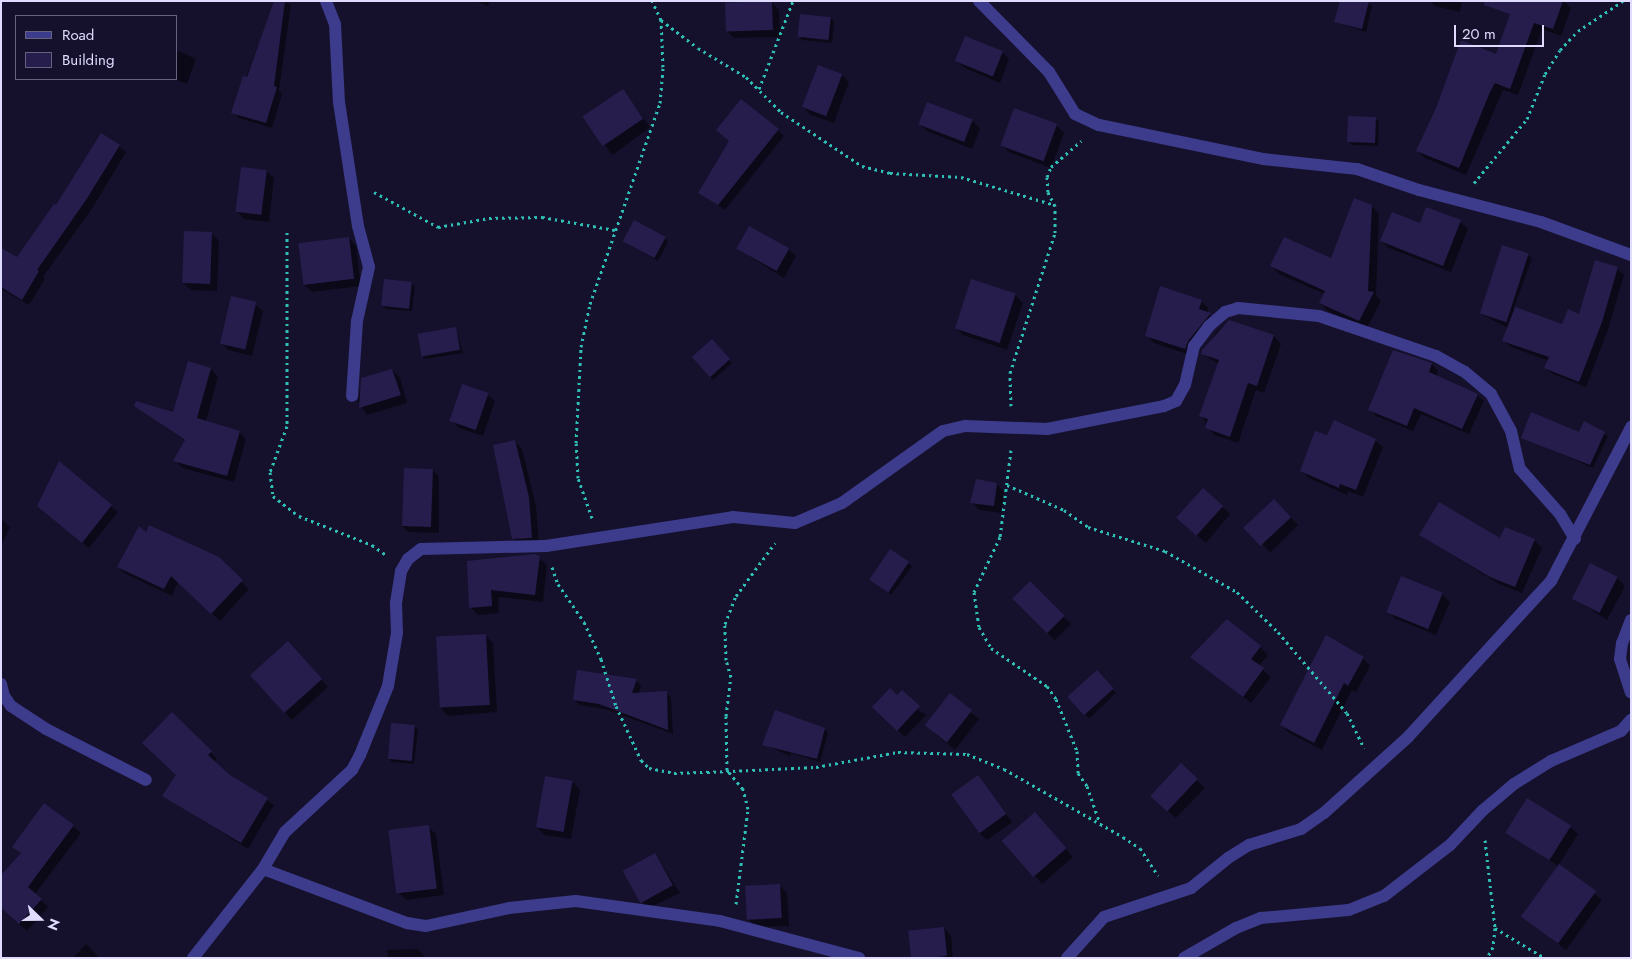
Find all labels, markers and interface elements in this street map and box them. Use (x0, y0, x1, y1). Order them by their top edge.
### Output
legend (15, 15, 178, 80)
scale bar (1457, 15, 1547, 47)
text: 20 m (1462, 23, 1496, 45)
text: Road (62, 24, 94, 46)
text: Building (62, 49, 114, 71)
north arrow (15, 894, 65, 944)
text: N (43, 916, 65, 934)

